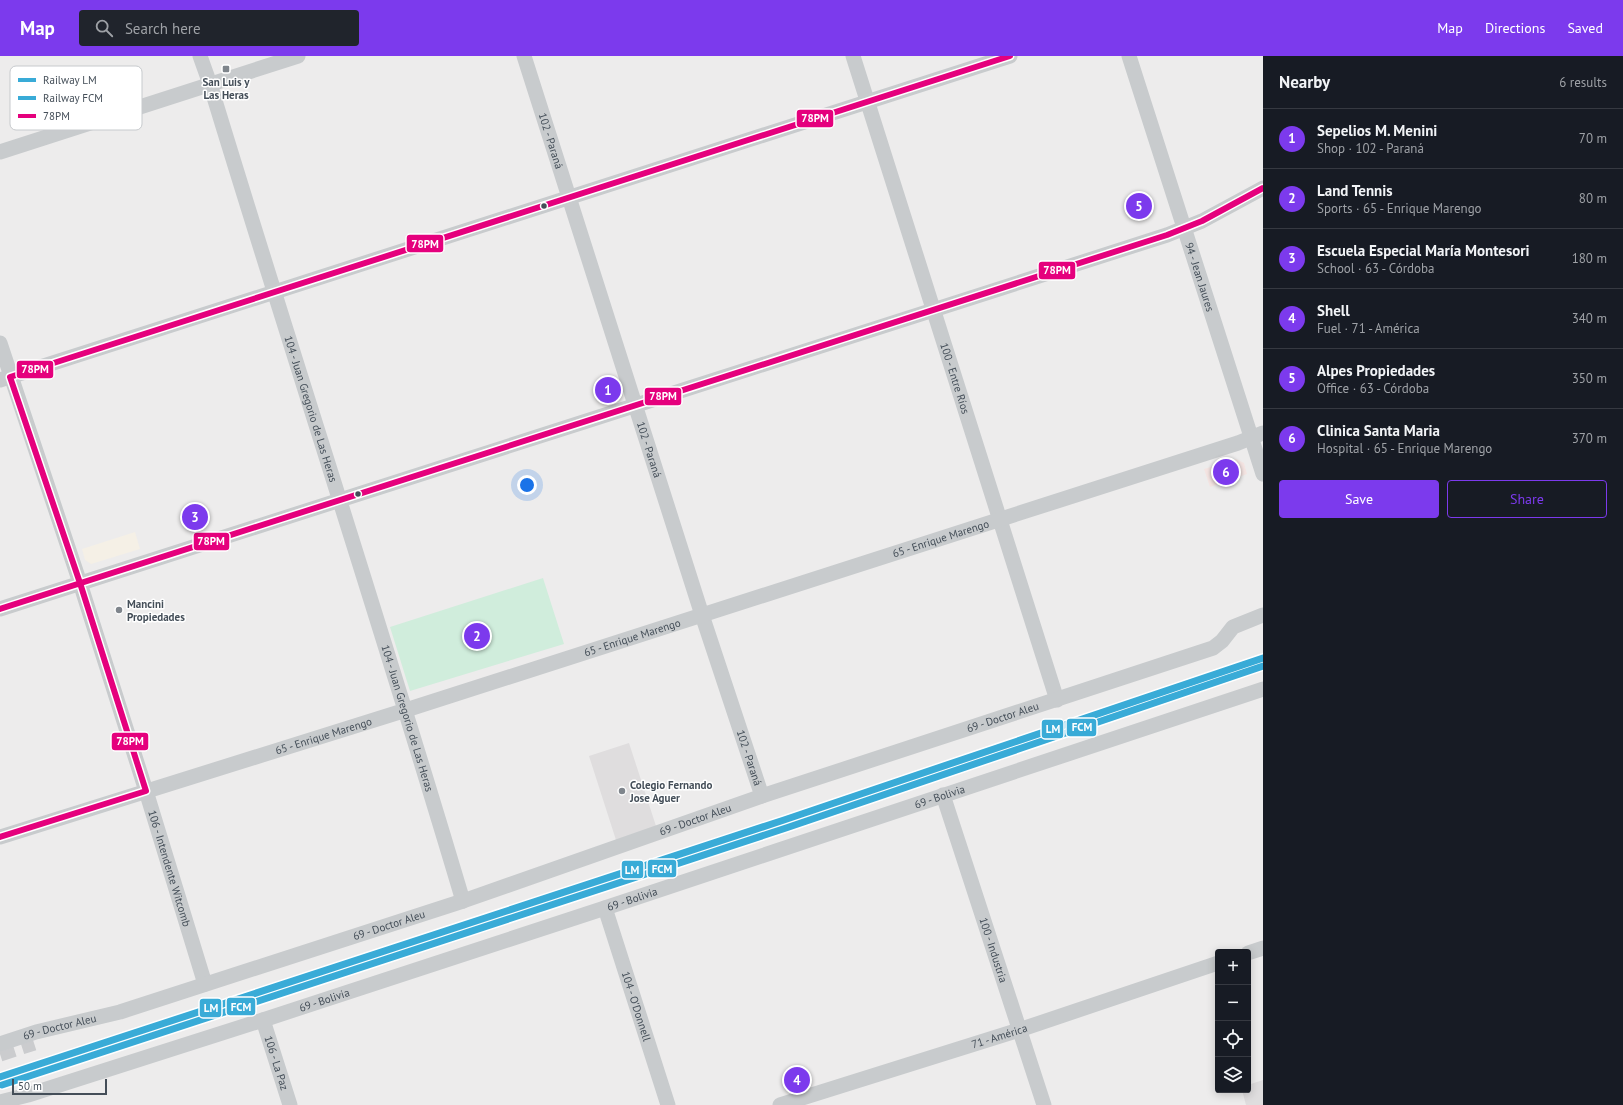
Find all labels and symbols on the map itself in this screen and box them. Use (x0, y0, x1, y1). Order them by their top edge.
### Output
marker: San Luis y Las Heras (221, 64, 231, 74)
legend (10, 66, 142, 130)
text: Railway LM (43, 73, 97, 87)
place label: San Luis y Las Heras (202, 75, 250, 102)
text: Railway FCM (43, 91, 103, 105)
text: 78PM (43, 109, 70, 123)
line badge: 78PM (796, 109, 834, 128)
street label: 102 - Paraná (536, 111, 566, 171)
text: 78PM (801, 111, 829, 125)
pin: 5 (1126, 191, 1152, 221)
unlabelled marker (539, 201, 549, 211)
line badge: 78PM (406, 234, 444, 253)
text: 78PM (411, 237, 439, 251)
street label: 94 - Jean Jaures (1182, 241, 1218, 314)
line badge: 78PM (1038, 261, 1076, 280)
text: 78PM (1043, 263, 1071, 277)
street label: 104 - Juan Gregorio de Las Heras (281, 334, 341, 484)
street label: 100 - Entre Ríos (937, 341, 973, 416)
line badge: 78PM (16, 360, 54, 379)
text: 78PM (21, 362, 49, 376)
pin: 1 (595, 375, 621, 405)
line badge: 78PM (644, 387, 682, 406)
text: 78PM (649, 389, 677, 403)
street label: 102 - Paraná (634, 420, 665, 479)
pin: 6 (1213, 457, 1239, 487)
your location (517, 475, 537, 495)
unlabelled marker (353, 489, 363, 499)
pin: 3 (182, 502, 208, 532)
street label: 65 - Enrique Marengo (891, 516, 991, 560)
line badge: 78PM (193, 532, 230, 551)
text: 78PM (197, 534, 225, 548)
place label: Mancini Propiedades (127, 597, 185, 624)
marker: Mancini Propiedades (114, 605, 124, 615)
street label: 65 - Enrique Marengo (582, 615, 682, 659)
pin: 2 (464, 621, 490, 651)
street label: 104 - Juan Gregorio de Las Heras (378, 643, 437, 794)
street label: 69 - Doctor Aleu (965, 699, 1041, 735)
street label: 65 - Enrique Marengo (273, 714, 374, 757)
line badge: FCM (1066, 718, 1097, 737)
line badge: LM (1041, 719, 1064, 739)
text: FCM (1072, 720, 1092, 734)
text: LM (1046, 722, 1060, 736)
street label: 102 - Paraná (734, 728, 765, 787)
line badge: 78PM (111, 732, 149, 751)
text: 78PM (116, 734, 144, 748)
place label: Colegio Fernando Jose Aguer (629, 778, 712, 805)
street label: 69 - Bolivia (913, 782, 967, 812)
marker: Colegio Fernando Jose Aguer (617, 786, 627, 796)
street label: 69 - Doctor Aleu (657, 800, 733, 838)
street label: 106 - Intendente Witcomb (145, 808, 194, 928)
line badge: FCM (647, 859, 677, 878)
line badge: LM (621, 860, 644, 879)
text: FCM (652, 862, 672, 876)
text: LM (625, 863, 639, 877)
street label: 69 - Bolivia (605, 884, 659, 914)
street label: 69 - Doctor Aleu (351, 907, 427, 943)
street label: 100 - Industria (976, 916, 1011, 984)
street label: 104 - O'Donnell (619, 969, 654, 1044)
street label: 69 - Bolivia (297, 985, 351, 1015)
line badge: FCM (226, 997, 256, 1016)
line badge: LM (199, 998, 222, 1018)
text: FCM (231, 1000, 251, 1014)
text: LM (204, 1001, 218, 1015)
street label: 69 - Doctor Aleu (21, 1011, 98, 1043)
street label: 71 - América (970, 1021, 1029, 1051)
street label: 106 - La Paz (261, 1034, 292, 1092)
pin: 4 (784, 1065, 810, 1095)
scale bar (12, 1077, 107, 1096)

